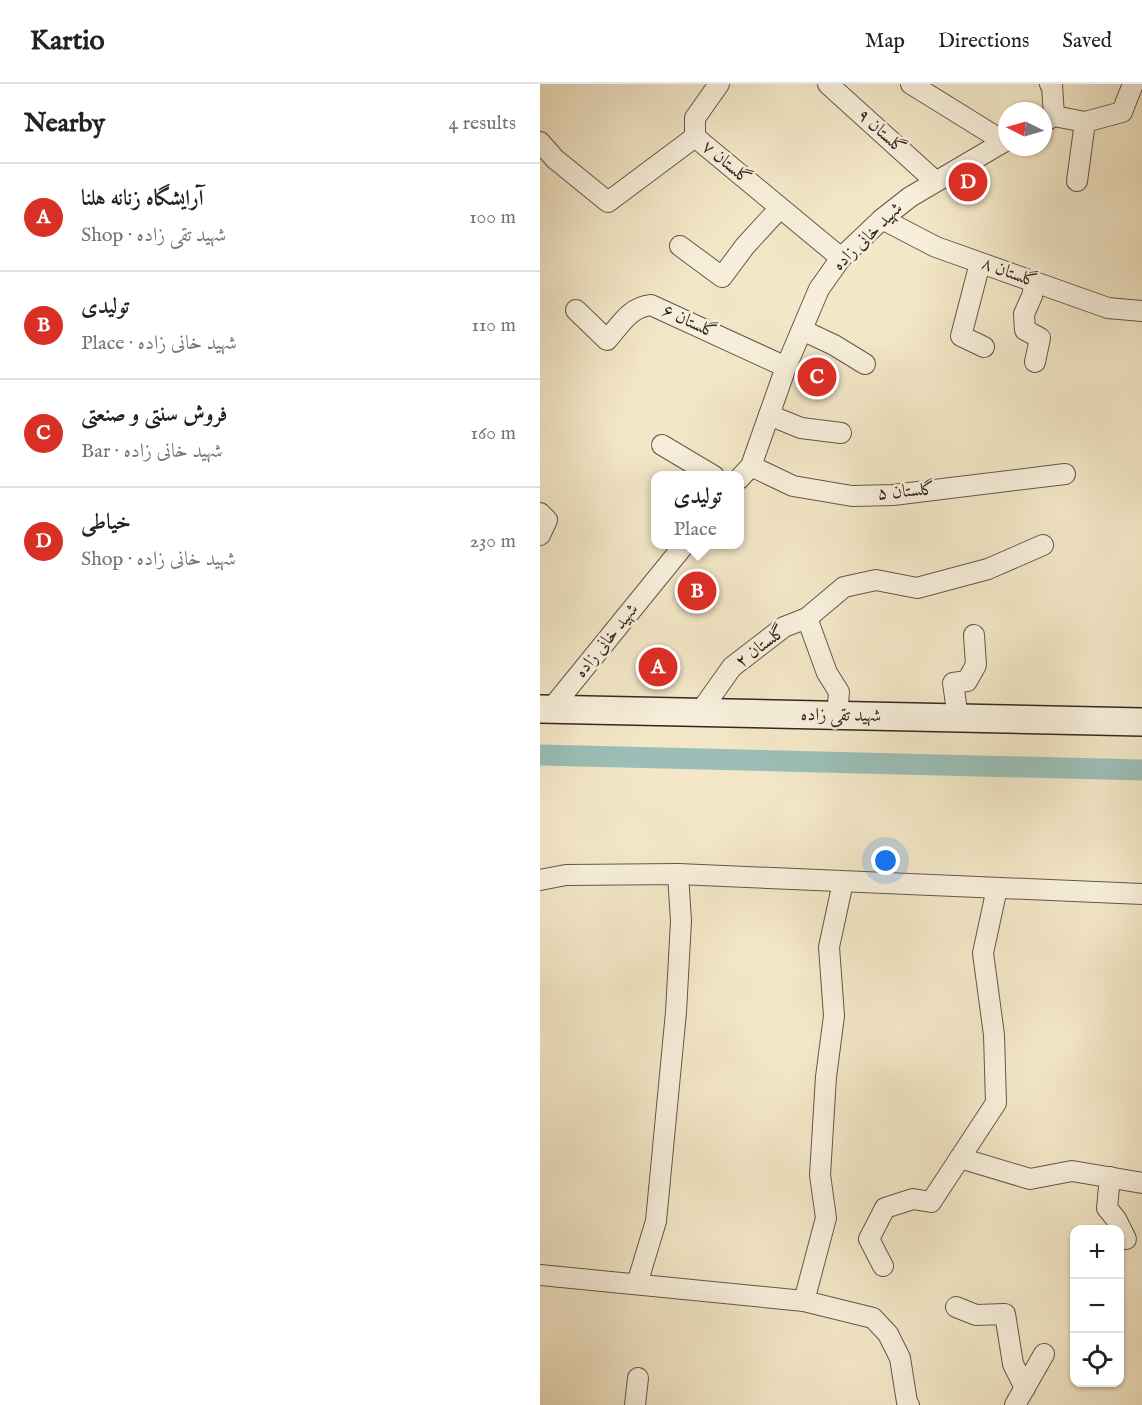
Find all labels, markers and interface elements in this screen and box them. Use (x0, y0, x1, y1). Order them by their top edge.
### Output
text: Kartio (30, 24, 105, 59)
text: Map (865, 28, 905, 55)
text: Directions (938, 28, 1029, 55)
text: Saved (1062, 28, 1112, 55)
north arrow (998, 102, 1052, 156)
street label: گلستان ۹ (852, 103, 911, 160)
text: Nearby (24, 107, 105, 140)
text: 4 results (449, 111, 516, 136)
street label: گلستان ٧ (697, 135, 756, 190)
pin: D (948, 160, 988, 204)
text: آرایشگاه زنانه هلنا (81, 185, 204, 213)
street label: شهید خانی زاده (828, 198, 908, 276)
text: A (37, 205, 50, 230)
text: 100 m (469, 205, 516, 230)
text: Shop · شهید تقی زاده (81, 223, 226, 248)
street label: گلستان ۸ (978, 251, 1040, 294)
text: تولیدی (81, 293, 129, 321)
street label: گلستان ۶ (658, 299, 720, 345)
text: B (37, 313, 50, 338)
text: 110 m (472, 313, 516, 338)
text: Place · شهید خانی زاده (81, 331, 237, 356)
pin: C (798, 354, 836, 400)
text: فروش سنتی و صنعتی (81, 401, 228, 429)
text: C (36, 421, 51, 446)
text: 160 m (470, 421, 516, 446)
text: Bar · شهید خانی زاده (81, 439, 223, 464)
popup (651, 471, 744, 549)
street label: گلستان ۵ (876, 477, 936, 506)
text: تولیدی (673, 483, 722, 511)
text: خیاطی (81, 509, 131, 537)
text: Place (673, 517, 717, 542)
text: D (35, 529, 52, 554)
text: 230 m (470, 529, 516, 554)
text: Shop · شهید خانی زاده (81, 547, 236, 572)
pin: B (678, 568, 716, 614)
street label: شهید خانی زاده (570, 599, 644, 683)
street label: گلستان ۲ (731, 620, 791, 673)
pin: A (638, 644, 678, 690)
street label: شهید تقی زاده (800, 704, 882, 728)
your location (871, 846, 900, 875)
map controls (1070, 1225, 1124, 1387)
button: + (1070, 1225, 1124, 1279)
button: − (1070, 1279, 1124, 1333)
button: locate (1070, 1333, 1124, 1387)

